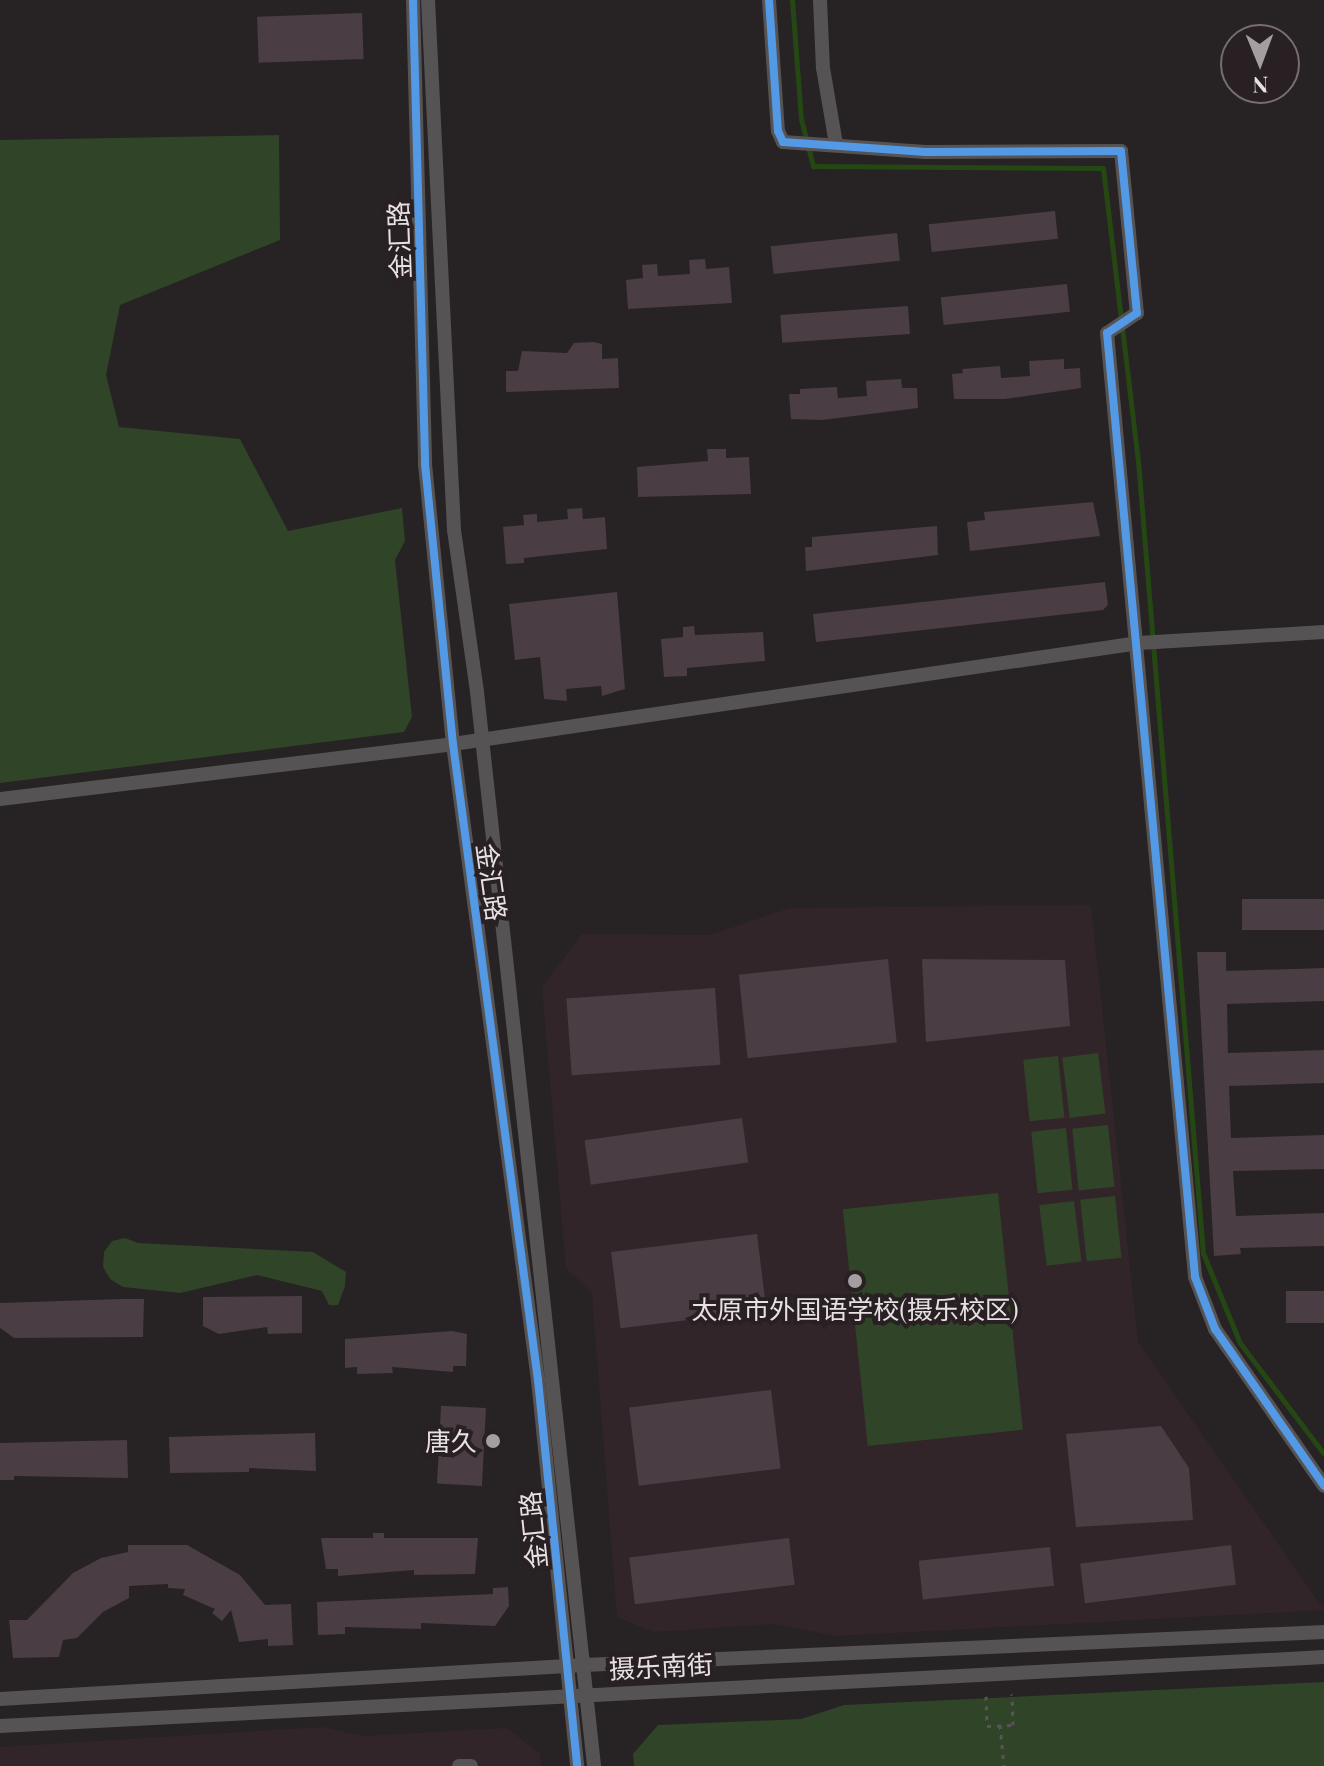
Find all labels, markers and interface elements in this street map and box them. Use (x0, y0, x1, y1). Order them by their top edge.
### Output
north arrow (1220, 24, 1300, 104)
text: N (1252, 71, 1269, 101)
street label: 金汇路 (382, 200, 416, 280)
street label: 金汇路 (471, 841, 513, 923)
marker: 太原市外国语学校(摄乐校区) (846, 1272, 864, 1290)
place label: 太原市外国语学校(摄乐校区) (691, 1293, 1019, 1325)
place label: 唐久 (425, 1425, 477, 1457)
marker: 唐久 (484, 1432, 502, 1450)
street label: 金汇路 (513, 1490, 553, 1570)
street label: 摄乐南街 (608, 1648, 714, 1684)

